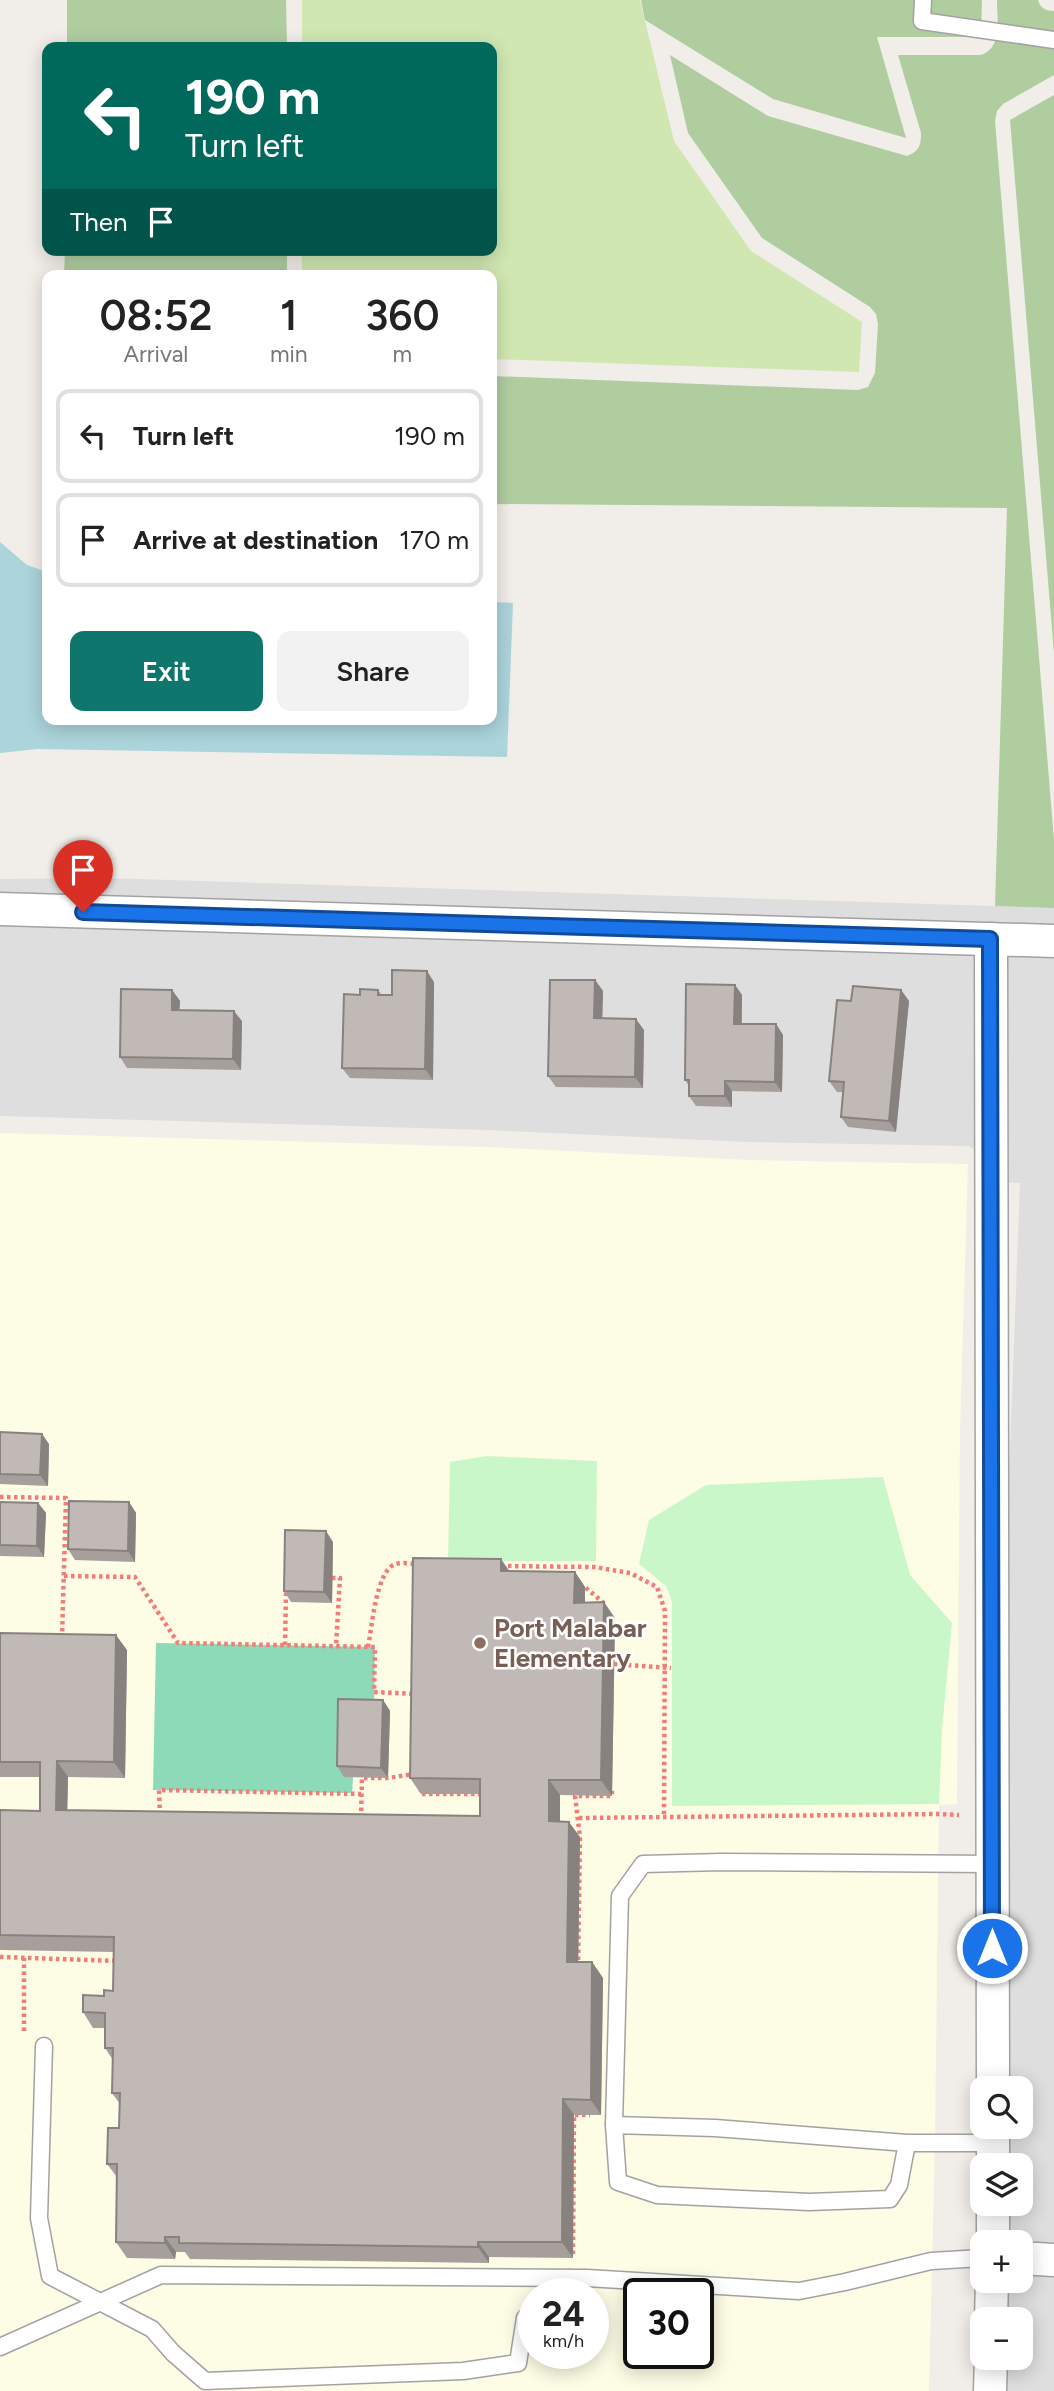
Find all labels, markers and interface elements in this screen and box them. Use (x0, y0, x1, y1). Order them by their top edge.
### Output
text: 190 m (185, 67, 320, 126)
icon: left (70, 70, 161, 161)
text: Turn left (185, 127, 304, 165)
icon: arrive (142, 203, 180, 241)
text: Then (70, 206, 128, 238)
text: 08:52 (99, 290, 212, 341)
text: 1 (280, 290, 298, 341)
text: 360 (365, 290, 440, 341)
text: Arrival (123, 340, 188, 368)
text: min (270, 340, 308, 368)
text: m (393, 340, 412, 368)
icon: left (74, 417, 112, 455)
text: Turn left (133, 420, 234, 452)
text: 190 m (394, 420, 465, 452)
icon: arrive (74, 521, 112, 559)
text: Arrive at destination (133, 524, 378, 556)
text: 170 m (399, 524, 469, 556)
button: Exit (70, 631, 263, 711)
button: Share (277, 631, 469, 711)
pin (53, 840, 113, 912)
icon: arrive (64, 851, 102, 889)
place label: Port Malabar Elementary (494, 1612, 647, 1674)
marker: Port Malabar Elementary (472, 1635, 488, 1651)
position arrow (955, 1911, 1029, 1985)
map controls (970, 2076, 1033, 2370)
button: search (970, 2076, 1033, 2139)
button: layers (970, 2153, 1033, 2216)
button: + (970, 2230, 1033, 2293)
speed limit sign: 30 (623, 2278, 714, 2369)
text: 24 (542, 2293, 585, 2335)
button: − (970, 2307, 1033, 2370)
text: km/h (543, 2330, 584, 2352)

